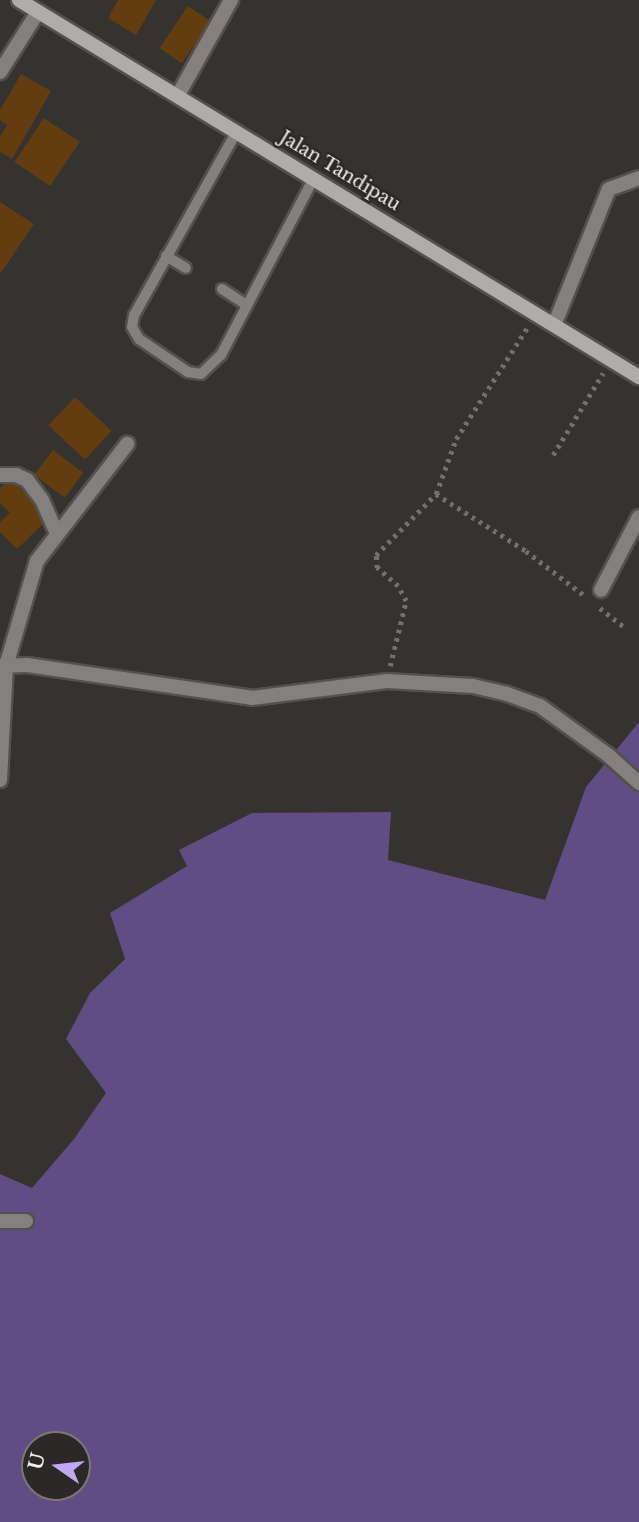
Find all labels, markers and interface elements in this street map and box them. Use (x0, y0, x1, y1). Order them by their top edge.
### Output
street label: Jalan Tandipau (276, 126, 404, 216)
north arrow (21, 1431, 91, 1501)
text: U (24, 1450, 50, 1472)

